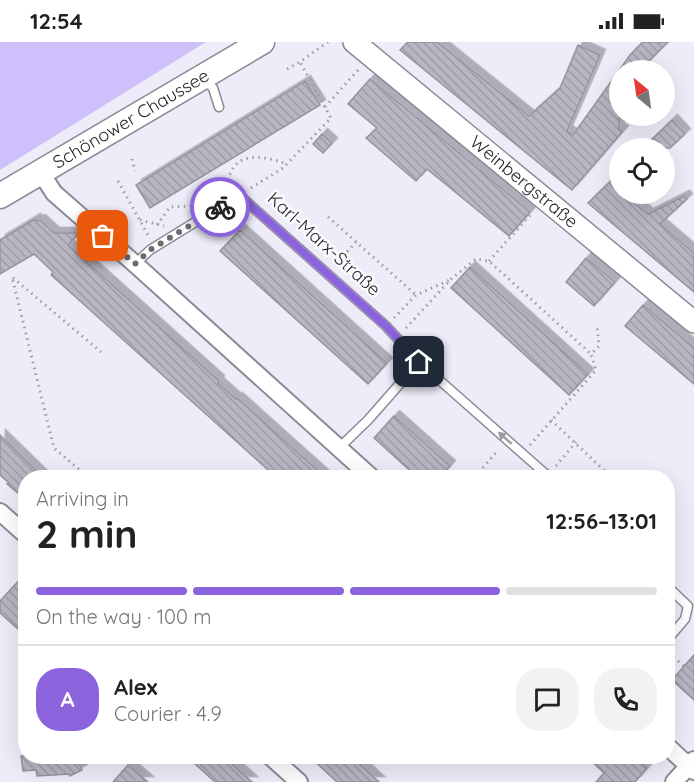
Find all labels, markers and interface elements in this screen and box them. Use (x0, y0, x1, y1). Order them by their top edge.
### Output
text: 12:54 (30, 7, 83, 35)
north arrow (609, 60, 675, 126)
map controls (609, 60, 675, 204)
street label: Schönower Chaussee (48, 64, 213, 173)
street label: Weinbergstraße (465, 130, 583, 233)
button: locate (609, 138, 675, 204)
courier (190, 177, 250, 237)
street label: Karl-Marx-Straße (263, 187, 386, 301)
icon: bike (204, 191, 237, 224)
pin (77, 210, 128, 261)
icon: bag (86, 219, 119, 252)
pin (393, 336, 444, 387)
icon: home (402, 345, 435, 378)
one-way arrow (498, 432, 513, 445)
text: Arriving in (36, 486, 129, 511)
text: 12:56–13:01 (546, 507, 657, 535)
text: 2 min (36, 509, 138, 558)
text: On the way · 100 m (36, 604, 212, 629)
button: chat (516, 668, 579, 731)
button: phone (594, 668, 657, 731)
text: Alex (114, 673, 157, 701)
text: A (60, 685, 75, 713)
text: Courier · 4.9 (114, 701, 222, 726)

